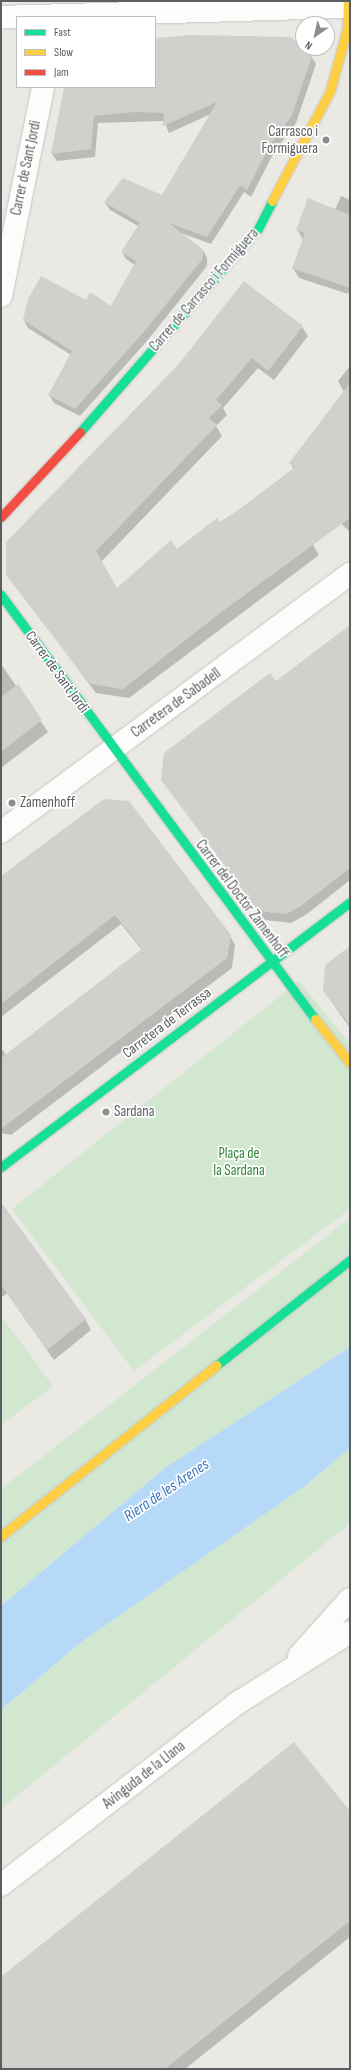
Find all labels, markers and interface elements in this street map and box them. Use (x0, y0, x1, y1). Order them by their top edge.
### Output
legend (16, 16, 156, 88)
north arrow (295, 16, 335, 56)
text: Fast (54, 25, 71, 40)
text: N (302, 39, 315, 53)
text: Slow (54, 45, 73, 60)
text: Jam (54, 65, 69, 80)
street label: Carrer de Sant Jordi (7, 119, 45, 217)
place label: Carrasco i Formiguera (261, 122, 318, 157)
marker: Carrasco i Formiguera (321, 135, 331, 145)
street label: Carrer de Carrasco i Formiguera (146, 225, 262, 355)
street label: Carrer de Sant Jordi (21, 628, 93, 716)
street label: Carretera de Sabadell (128, 664, 224, 742)
place label: Zamenhoff (20, 794, 75, 812)
marker: Zamenhoff (7, 798, 17, 808)
street label: Carrer del Doctor Zamenhoff (192, 836, 292, 962)
street label: Carretera de Terrassa (119, 984, 215, 1062)
place label: Sardana (114, 1103, 154, 1121)
marker: Sardana (101, 1107, 111, 1117)
park label: Plaça de la Sardana (213, 1144, 265, 1179)
water label: Riera de les Arenes (121, 1456, 213, 1526)
street label: Avinguda de la Llana (99, 1737, 189, 1813)

